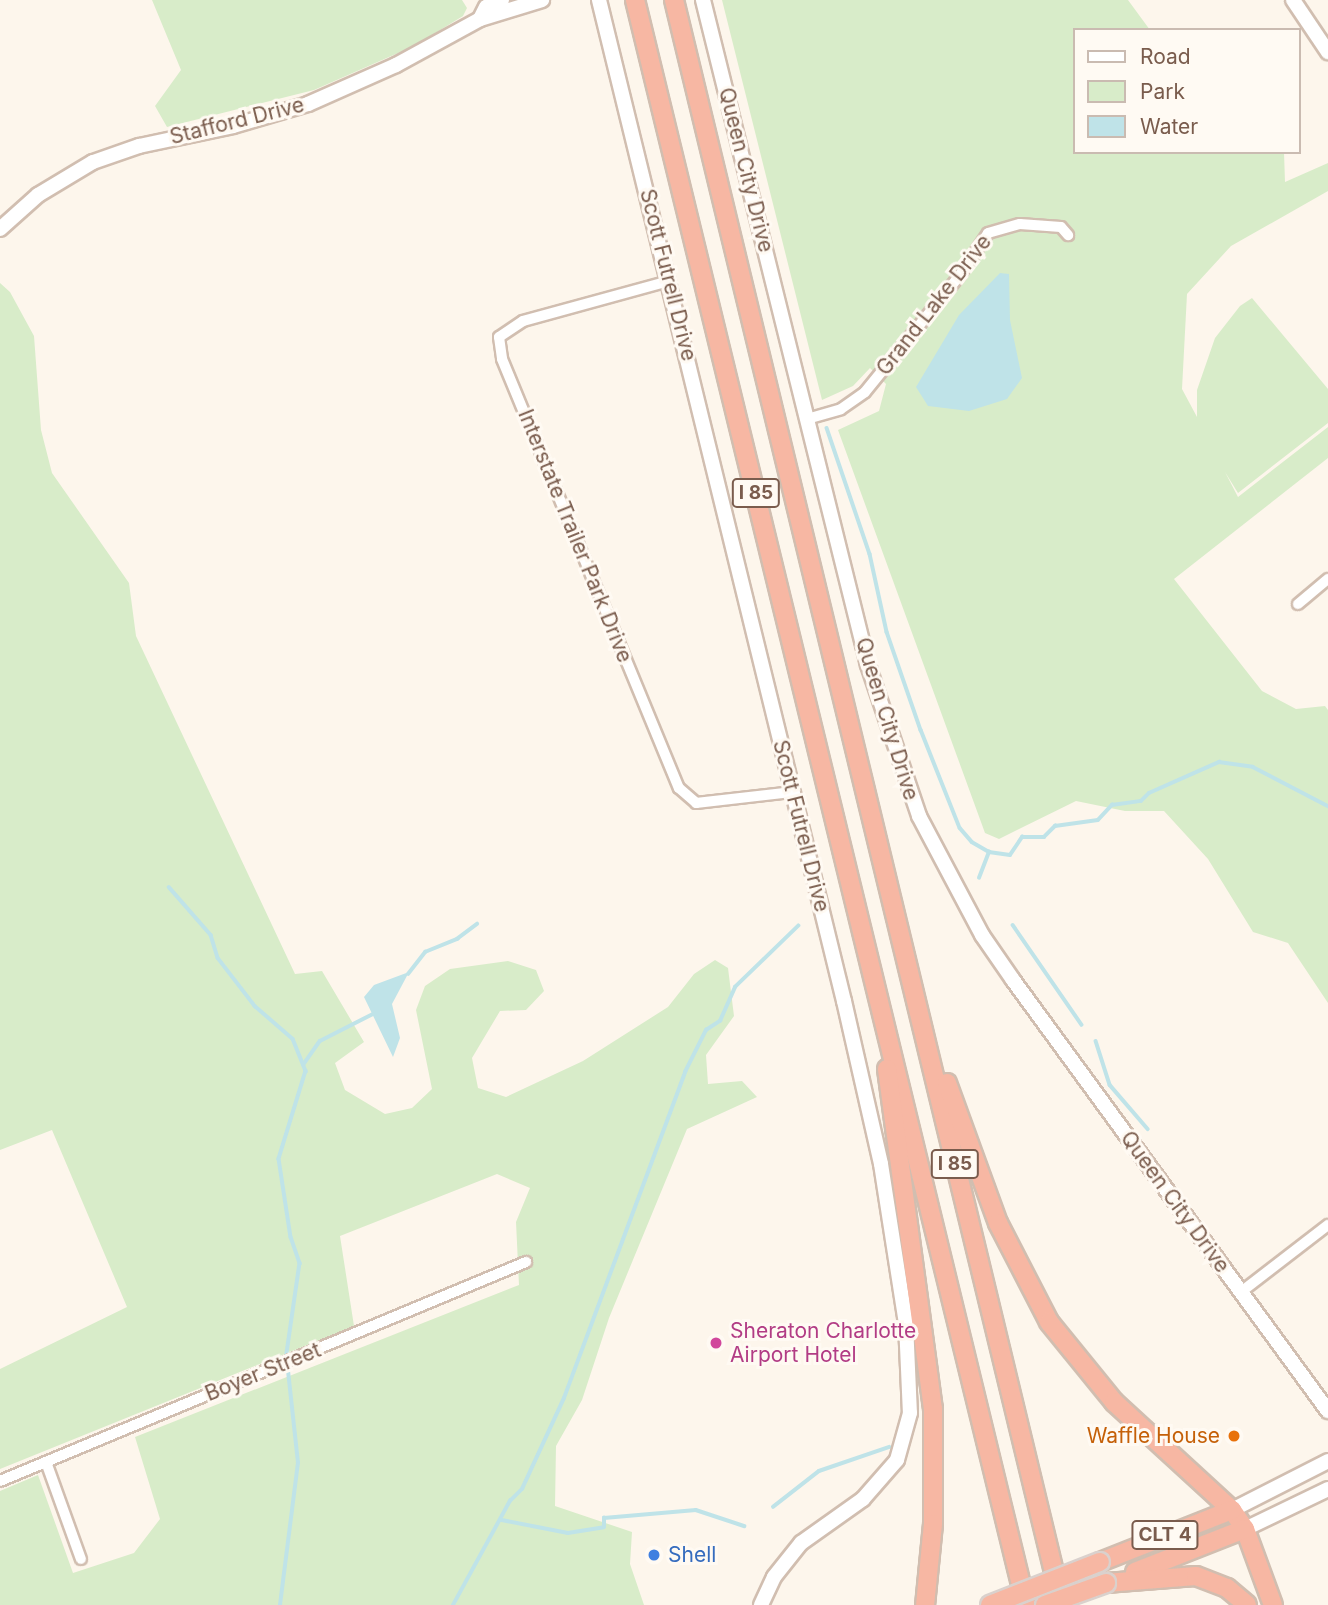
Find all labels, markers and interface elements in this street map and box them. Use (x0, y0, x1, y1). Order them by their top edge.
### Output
legend (1072, 28, 1300, 154)
text: Road (1140, 44, 1191, 69)
text: Park (1140, 79, 1185, 104)
street label: Queen City Drive (713, 85, 779, 255)
street label: Stafford Drive (167, 92, 307, 150)
text: Water (1140, 114, 1198, 139)
street label: Scott Futrell Drive (634, 186, 702, 364)
street label: Grand Lake Drive (871, 230, 997, 380)
street label: Interstate Trailer Park Drive (513, 406, 637, 666)
road number: I 85 (732, 478, 780, 508)
street label: Queen City Drive (850, 635, 924, 803)
street label: Scott Futrell Drive (767, 737, 835, 915)
street label: Queen City Drive (1115, 1126, 1235, 1278)
road number: I 85 (930, 1148, 979, 1180)
place label: Sheraton Charlotte Airport Hotel (730, 1318, 916, 1368)
marker: Sheraton Charlotte Airport Hotel (708, 1335, 724, 1351)
street label: Boyer Street (201, 1337, 325, 1407)
place label: Waffle House (1087, 1423, 1220, 1449)
marker: Waffle House (1226, 1428, 1242, 1444)
road number: CLT 4 (1130, 1520, 1200, 1550)
place label: Shell (668, 1542, 716, 1568)
marker: Shell (646, 1547, 662, 1563)

